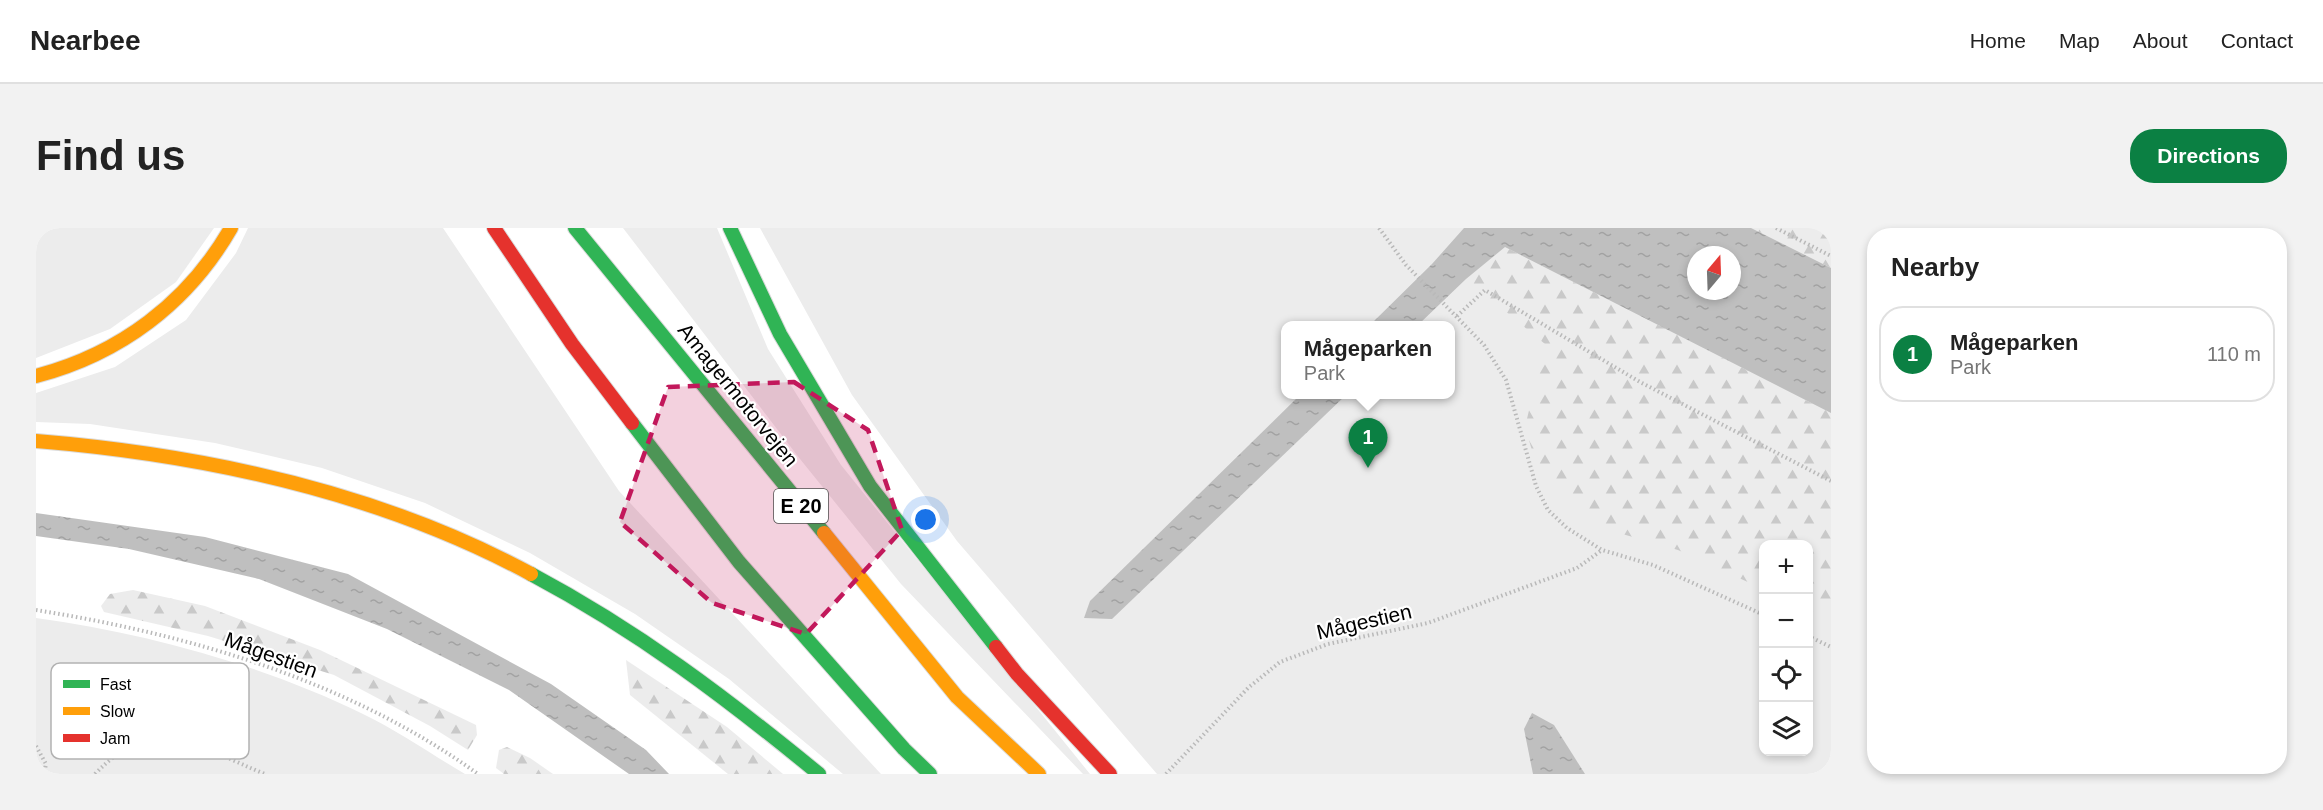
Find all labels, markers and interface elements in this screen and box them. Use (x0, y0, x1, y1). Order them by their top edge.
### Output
text: Nearbee (30, 25, 141, 56)
text: Home (1970, 29, 2026, 52)
text: Map (2059, 29, 2100, 52)
text: About (2133, 29, 2188, 52)
text: Contact (2221, 29, 2293, 52)
button: Directions (2130, 129, 2287, 183)
text: Find us (36, 132, 185, 179)
north arrow (1687, 246, 1741, 300)
text: Nearby (1891, 252, 1979, 282)
street label: Amagermotorvejen (674, 319, 803, 471)
popup (1281, 321, 1455, 399)
text: Mågeparken (1950, 330, 2078, 355)
text: Mågeparken (1304, 336, 1432, 361)
text: 1 (1907, 343, 1918, 365)
text: 110 m (2207, 343, 2261, 365)
text: Park (1950, 356, 1991, 378)
text: Park (1304, 362, 1345, 384)
pin: 1 (1348, 418, 1388, 468)
road number: E 20 (774, 489, 828, 523)
your location (911, 505, 940, 534)
map controls (1759, 540, 1813, 756)
button: + (1759, 540, 1813, 594)
button: − (1759, 594, 1813, 648)
street label: Mågestien (1314, 599, 1414, 644)
street label: Mågestien (222, 627, 321, 682)
button: locate (1759, 648, 1813, 702)
legend (51, 663, 249, 759)
text: Fast (100, 676, 132, 693)
button: layers (1759, 702, 1813, 756)
text: Slow (100, 703, 135, 720)
text: Jam (100, 730, 130, 747)

